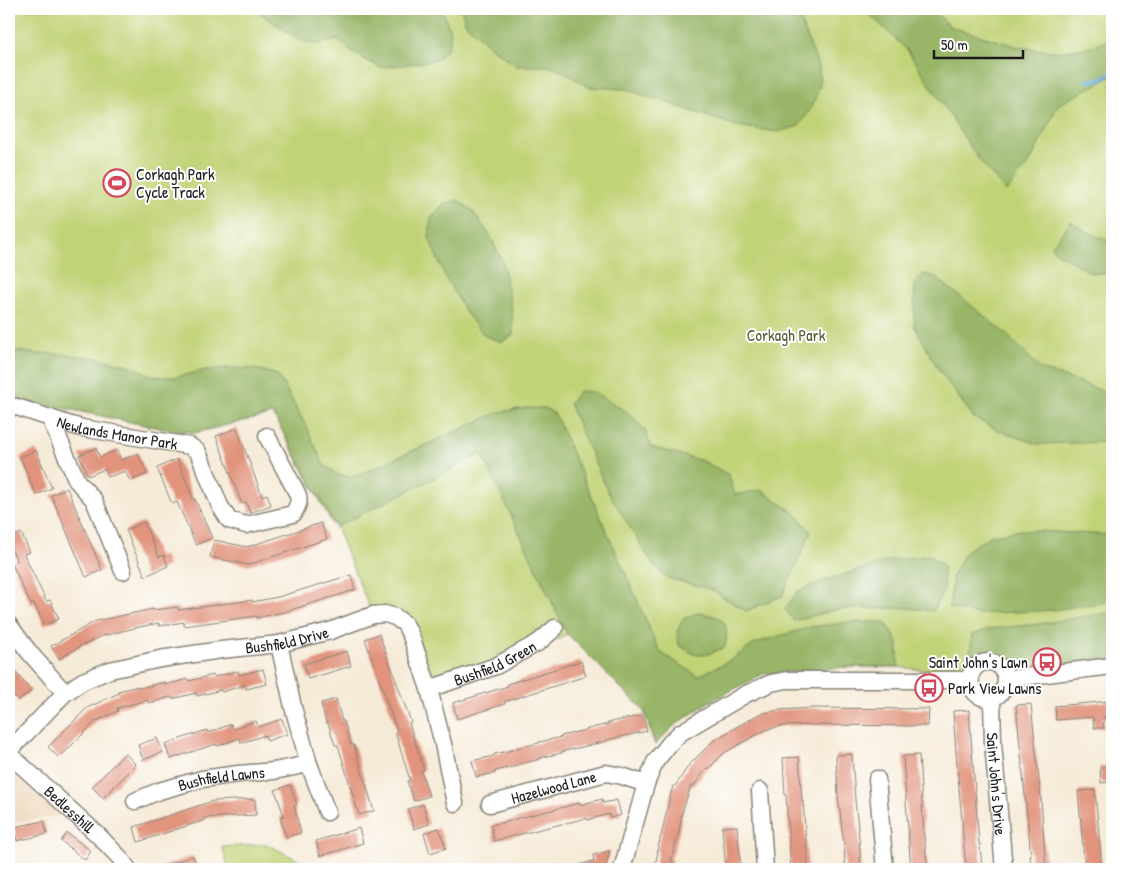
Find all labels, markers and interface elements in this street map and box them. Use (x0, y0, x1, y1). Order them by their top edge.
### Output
scale bar (934, 28, 1022, 60)
text: 50 m (941, 34, 968, 55)
place label: Corkagh Park Cycle Track (136, 163, 215, 203)
sports icon: Corkagh Park Cycle Track (102, 168, 132, 198)
park label: Corkagh Park (747, 324, 826, 346)
street label: Newlands Manor Park (54, 410, 180, 455)
street label: Bushfield Drive (244, 621, 331, 658)
street label: Bushfield Green (451, 635, 540, 691)
bus stop icon: Saint John's Lawn (1032, 647, 1062, 677)
place label: Saint John's Lawn (929, 651, 1028, 673)
bus stop icon: Park View Lawns (914, 673, 944, 703)
place label: Park View Lawns (948, 677, 1042, 699)
street label: Saint John's Drive (982, 732, 1012, 837)
street label: Bushfield Lawns (176, 761, 266, 796)
street label: Hazelwood Lane (509, 765, 599, 809)
street label: Bedlesshill (40, 781, 100, 838)

